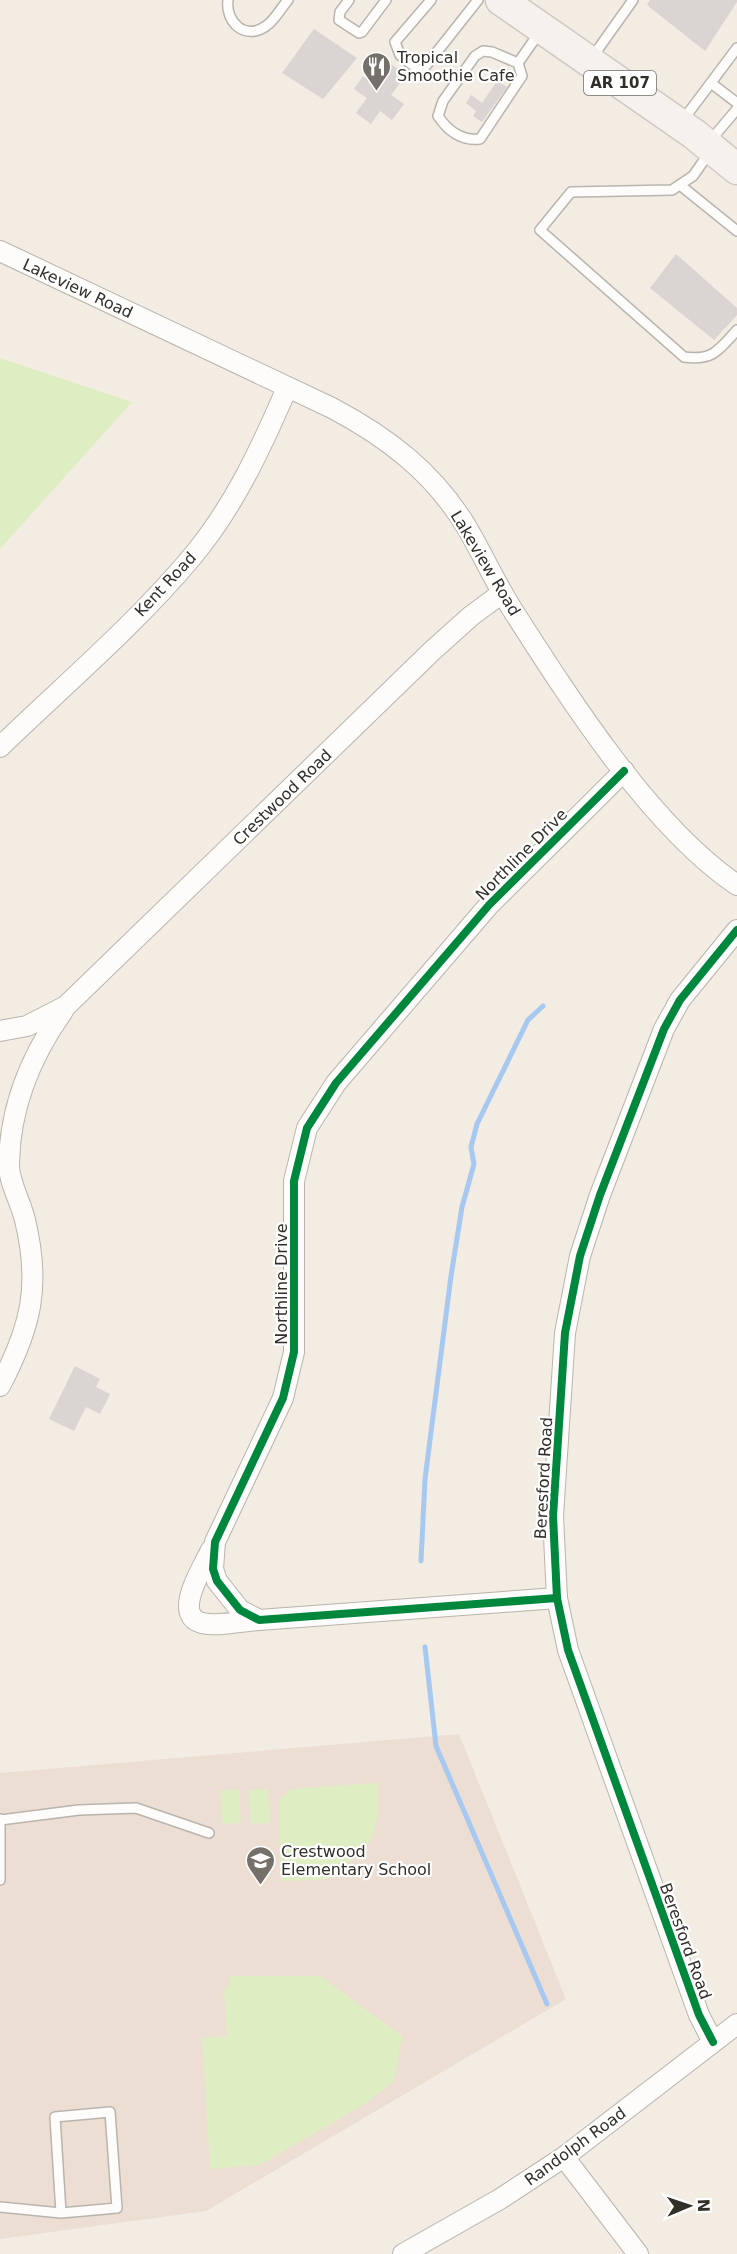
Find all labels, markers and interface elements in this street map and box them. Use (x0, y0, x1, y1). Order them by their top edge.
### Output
place label: Tropical Smoothie Cafe (396, 48, 515, 85)
restaurant icon: Tropical Smoothie Cafe (360, 50, 392, 92)
road number: AR 107 (584, 71, 656, 95)
street label: Lakeview Road (20, 255, 136, 322)
street label: Lakeview Road (447, 507, 524, 619)
street label: Kent Road (131, 548, 200, 621)
street label: Crestwood Road (229, 745, 336, 849)
street label: Northline Drive (472, 805, 571, 904)
street label: Northline Drive (272, 1223, 291, 1345)
street label: Beresford Road (531, 1416, 556, 1540)
place label: Crestwood Elementary School (281, 1842, 431, 1879)
school or university icon: Crestwood Elementary School (244, 1844, 276, 1886)
street label: Beresford Road (656, 1880, 715, 2002)
street label: Randolph Road (521, 2103, 630, 2190)
north arrow (659, 2176, 719, 2236)
text: N (694, 2198, 713, 2213)

